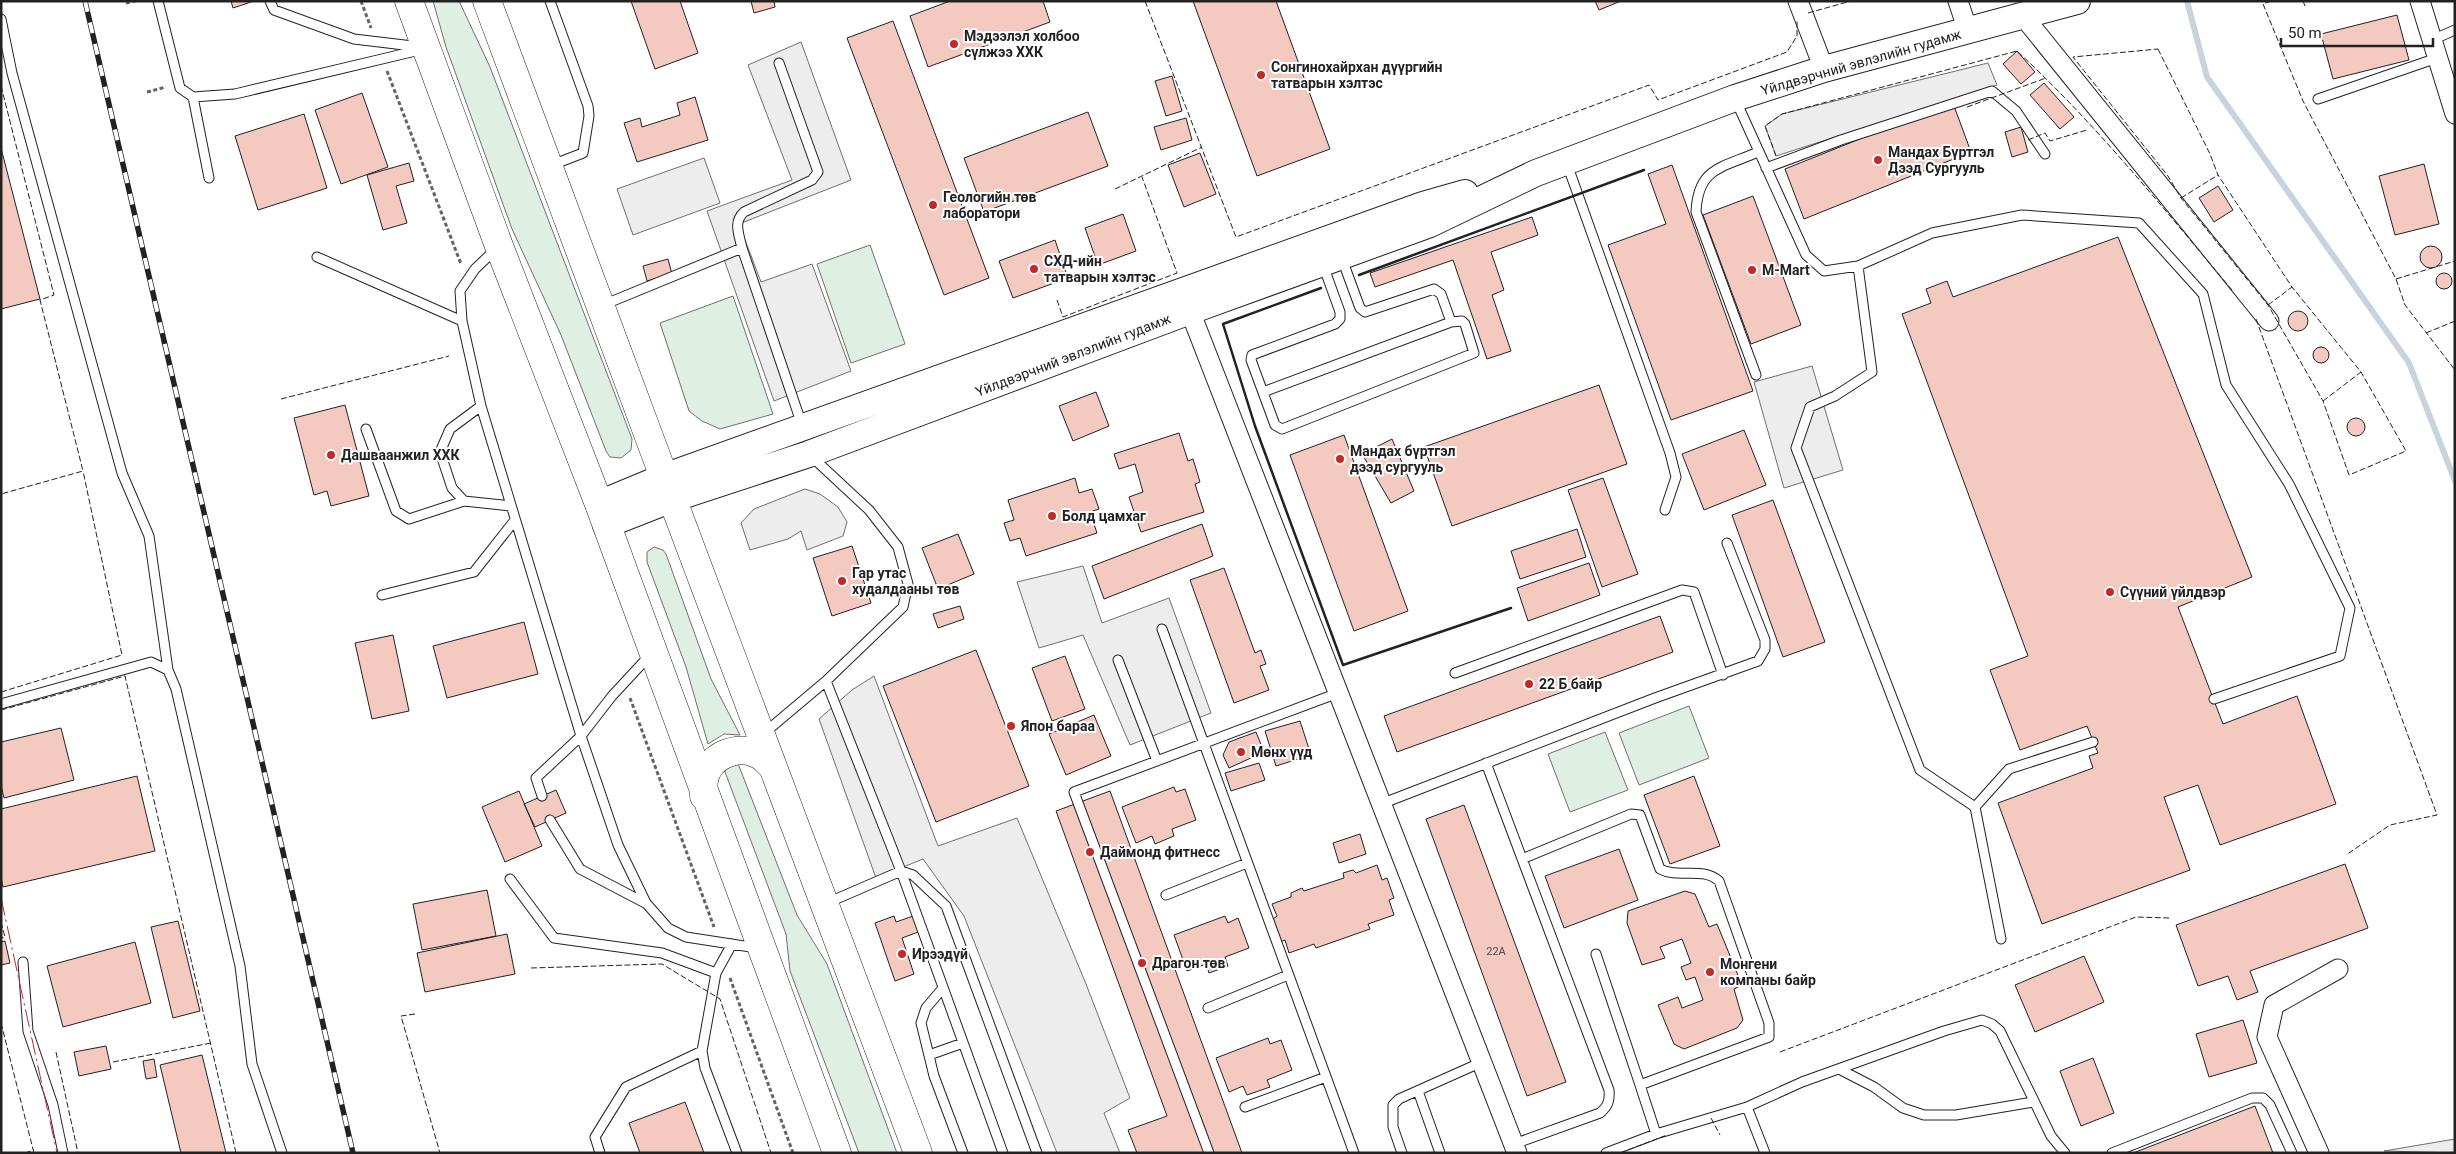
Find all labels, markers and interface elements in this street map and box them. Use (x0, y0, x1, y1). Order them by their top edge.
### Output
scale bar (2281, 15, 2434, 47)
text: 50 m (2288, 24, 2322, 42)
street label: Үйлдвэрчний эвлэлийн гудамж (1759, 26, 1963, 98)
place label: Мэдээлэл холбоо сүлжээ ХХК (964, 28, 1080, 60)
marker: Мэдээлэл холбоо сүлжээ ХХК (948, 38, 960, 50)
place label: Сонгинохайрхан дүүргийн татварын хэлтэс (1271, 59, 1443, 91)
marker: Сонгинохайрхан дүүргийн татварын хэлтэс (1255, 69, 1267, 81)
place label: Мандах Бүртгэл Дээд Сургууль (1888, 144, 1994, 176)
marker: Мандах Бүртгэл Дээд Сургууль (1872, 154, 1884, 166)
place label: Геологийн төв лаборатори (943, 189, 1036, 221)
marker: Геологийн төв лаборатори (927, 199, 939, 211)
place label: СХД-ийн татварын хэлтэс (1044, 253, 1156, 285)
place label: M-Mart (1762, 262, 1810, 278)
marker: СХД-ийн татварын хэлтэс (1028, 263, 1040, 275)
marker: M-Mart (1746, 264, 1758, 276)
street label: Үйлдвэрчний эвлэлийн гудамж (973, 310, 1173, 400)
place label: Мандах бүртгэл дээд сургууль (1350, 443, 1455, 475)
place label: Дашваанжил ХХК (341, 447, 460, 463)
marker: Дашваанжил ХХК (325, 449, 337, 461)
marker: Мандах бүртгэл дээд сургууль (1334, 453, 1346, 465)
place label: Болд цамхаг (1062, 508, 1146, 524)
marker: Болд цамхаг (1046, 510, 1058, 522)
place label: Гар утас худалдааны төв (852, 565, 959, 597)
marker: Гар утас худалдааны төв (836, 575, 848, 587)
place label: Сүүний үйлдвэр (2120, 584, 2226, 600)
marker: Сүүний үйлдвэр (2104, 586, 2116, 598)
place label: 22 Б байр (1539, 676, 1602, 692)
marker: 22 Б байр (1523, 678, 1535, 690)
place label: Япон бараа (1020, 718, 1095, 734)
marker: Япон бараа (1005, 720, 1017, 732)
place label: Мөнх үүд (1251, 744, 1313, 760)
marker: Мөнх үүд (1235, 746, 1247, 758)
place label: Даймонд фитнесс (1100, 844, 1220, 860)
marker: Даймонд фитнесс (1084, 846, 1096, 858)
house number: 22А (1486, 945, 1507, 958)
place label: Ирээдүй (912, 946, 968, 962)
marker: Ирээдүй (896, 948, 908, 960)
place label: Драгон төв (1152, 955, 1225, 971)
place label: Монгени компаны байр (1720, 956, 1816, 988)
marker: Драгон төв (1136, 957, 1148, 969)
marker: Монгени компаны байр (1704, 966, 1716, 978)

